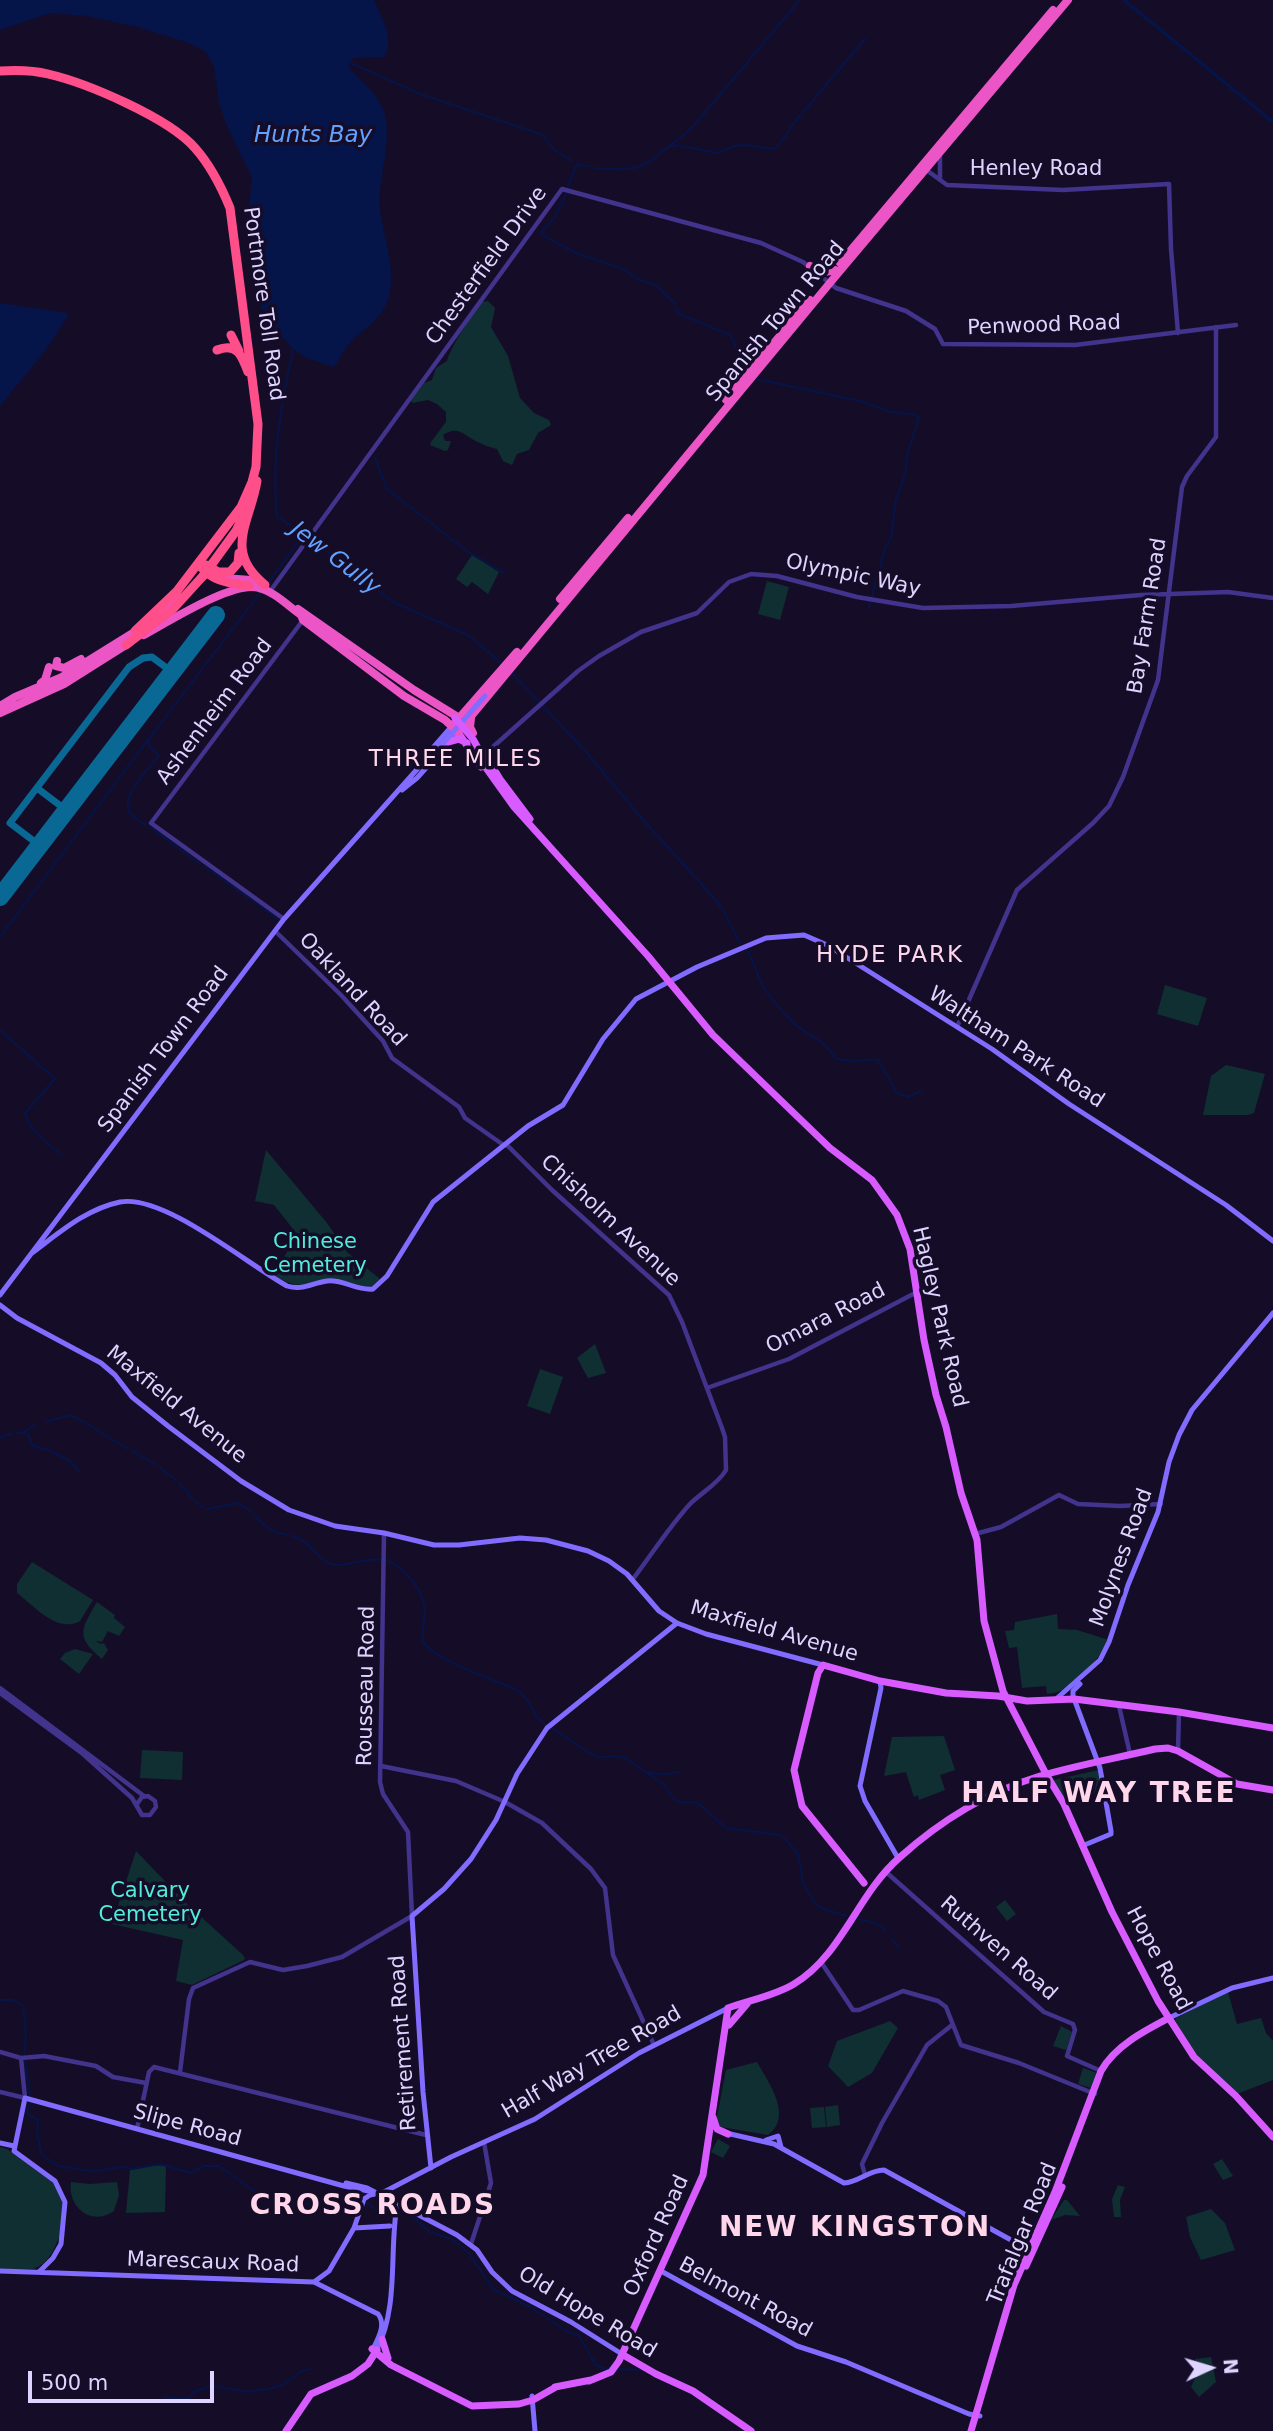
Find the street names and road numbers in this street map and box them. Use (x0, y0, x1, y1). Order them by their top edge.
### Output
street label: Henley Road (970, 157, 1102, 183)
street label: Chesterfield Drive (421, 182, 553, 350)
street label: Portmore Toll Road (237, 205, 289, 403)
street label: Spanish Town Road (702, 237, 850, 407)
street label: Penwood Road (967, 311, 1121, 341)
street label: Bay Farm Road (1123, 536, 1173, 696)
street label: Olympic Way (783, 549, 923, 603)
street label: Ashenheim Road (152, 634, 278, 790)
street label: Oakland Road (293, 928, 411, 1052)
street label: Spanish Town Road (93, 962, 235, 1138)
street label: Waltham Park Road (923, 982, 1109, 1114)
street label: Chisholm Avenue (535, 1150, 685, 1292)
street label: Hagley Park Road (906, 1224, 972, 1410)
street label: Omara Road (762, 1278, 890, 1360)
street label: Maxfield Avenue (101, 1341, 251, 1469)
street label: Molynes Road (1085, 1485, 1159, 1631)
street label: Maxfield Avenue (687, 1596, 861, 1668)
street label: Rousseau Road (353, 1606, 381, 1766)
street label: Ruthven Road (934, 1891, 1062, 2007)
street label: Hope Road (1120, 1903, 1196, 2015)
street label: Retirement Road (385, 1954, 423, 2132)
street label: Half Way Tree Road (498, 2001, 686, 2125)
street label: Slipe Road (130, 2100, 244, 2152)
street label: Trafalgar Road (983, 2159, 1063, 2309)
street label: Oxford Road (619, 2171, 695, 2301)
street label: Marescaux Road (126, 2247, 300, 2279)
street label: Belmont Road (674, 2252, 816, 2344)
street label: Old Hope Road (513, 2262, 661, 2364)

